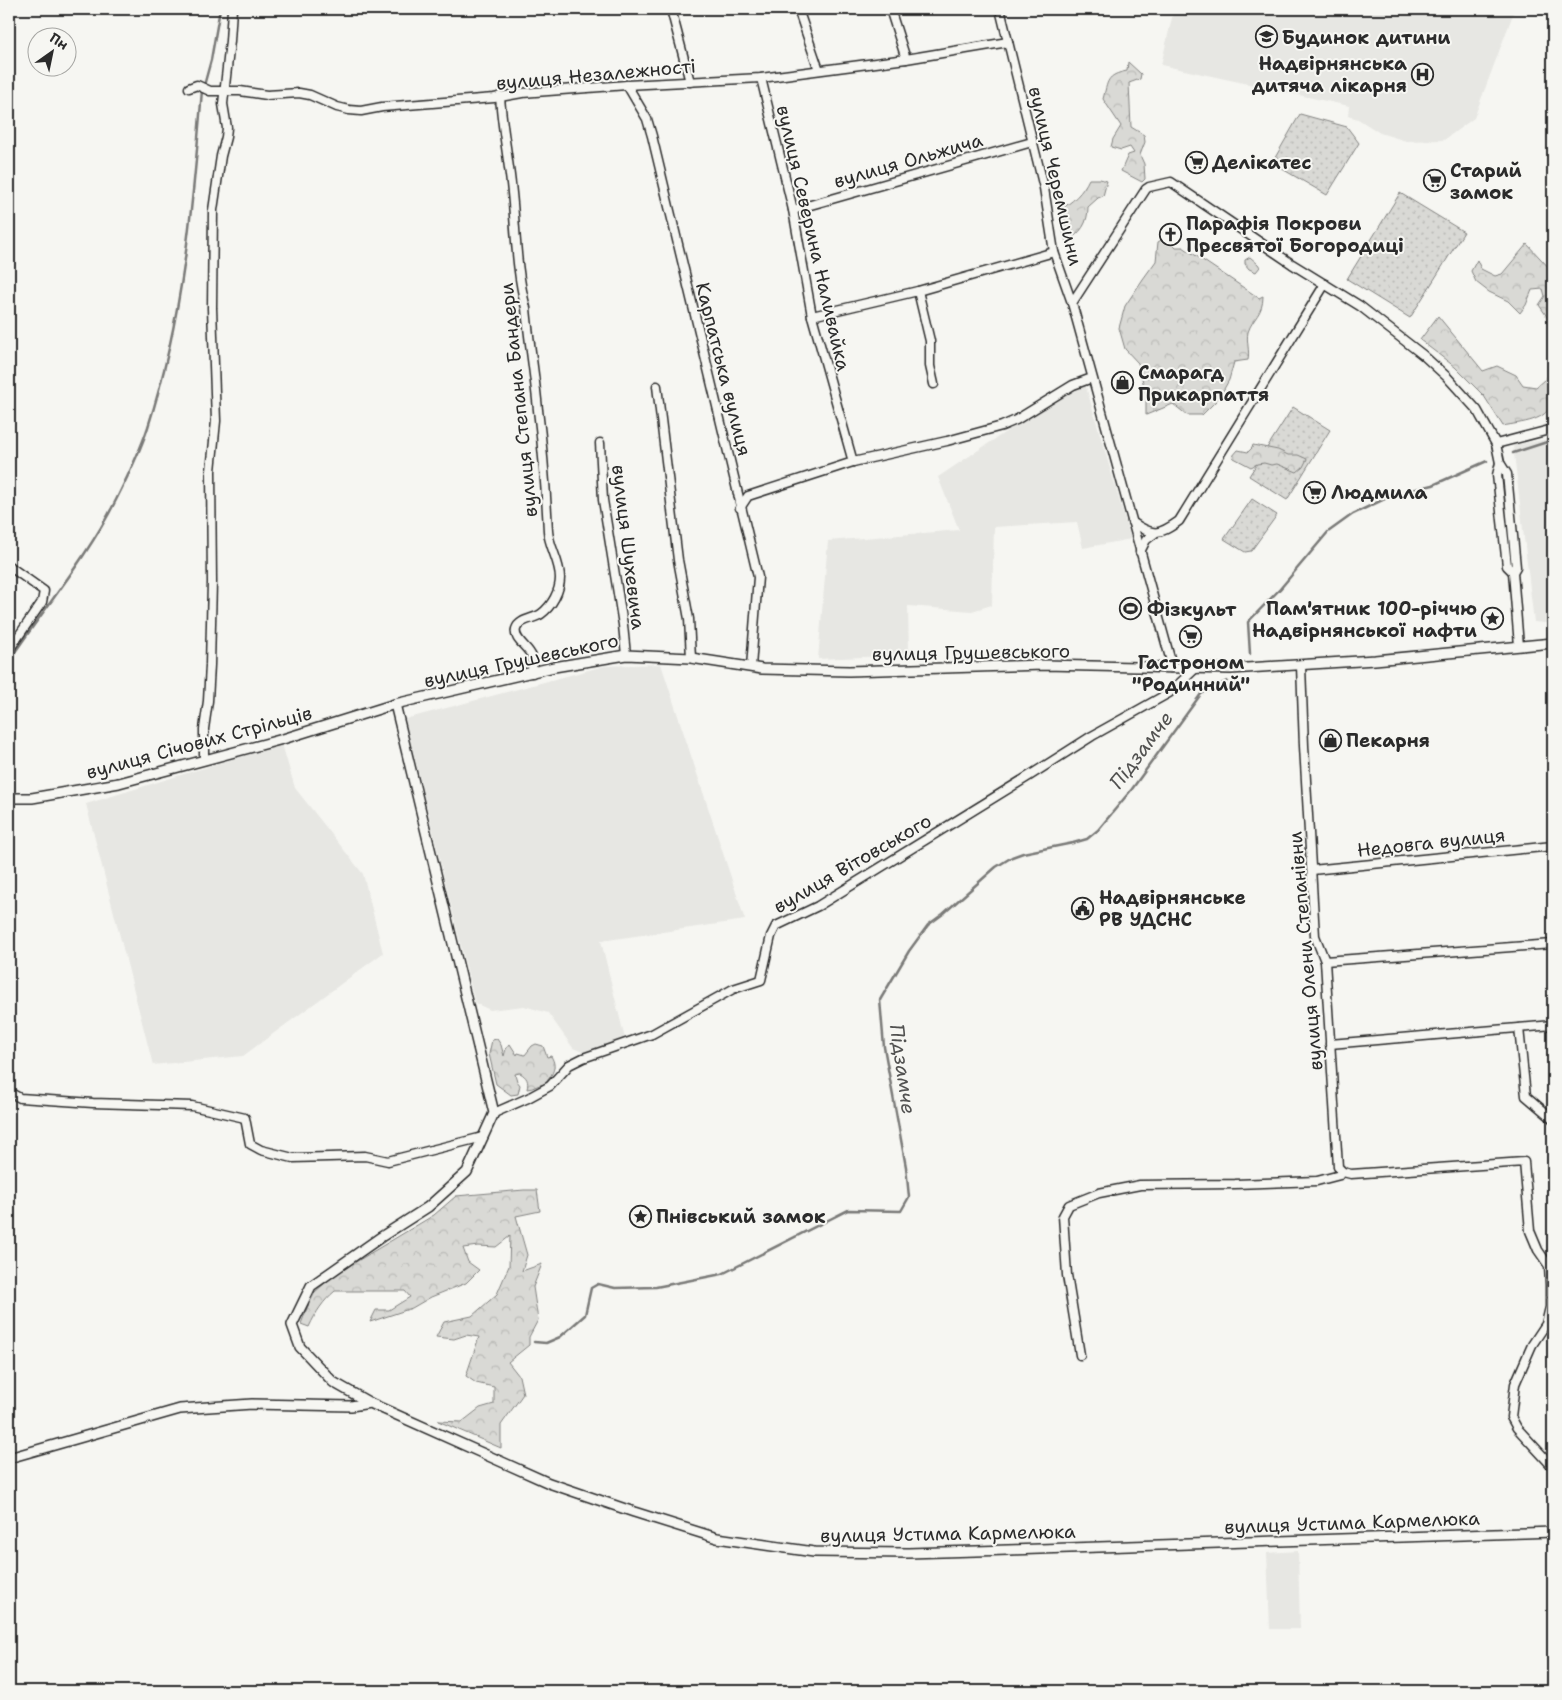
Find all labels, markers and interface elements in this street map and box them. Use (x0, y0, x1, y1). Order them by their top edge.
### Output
school or university icon: Будинок дитини (1254, 25, 1278, 49)
place label: Будинок дитини (1282, 25, 1451, 50)
north arrow (28, 28, 78, 78)
text: Пн (46, 29, 72, 54)
place label: Надвірнянська дитяча лікарня (1252, 51, 1407, 98)
street label: вулиця Незалежності (495, 53, 697, 96)
hospital icon: Надвірнянська дитяча лікарня (1411, 62, 1435, 86)
street label: вулиця Черемшини (1023, 84, 1088, 268)
street label: вулиця Северина Наливайка (771, 103, 856, 374)
street label: вулиця Ольжича (831, 127, 986, 194)
supermarket icon: Делікатес (1184, 150, 1208, 174)
place label: Делікатес (1212, 150, 1312, 175)
place label: Старий замок (1450, 158, 1522, 205)
supermarket icon: Старий замок (1422, 169, 1446, 193)
place label: Парафія Покрови Пресвятої Богородиці (1186, 211, 1404, 258)
church icon: Парафія Покрови Пресвятої Богородиці (1158, 222, 1182, 246)
street label: Карпатська вулиця (690, 280, 757, 459)
street label: вулиця Степана Бандери (494, 281, 543, 518)
place label: Смарагд Прикарпаття (1138, 360, 1269, 407)
shop icon: Смарагд Прикарпаття (1110, 371, 1134, 395)
street label: вулиця Шухевича (606, 463, 651, 631)
supermarket icon: Людмила (1303, 480, 1327, 504)
place label: Людмила (1331, 480, 1428, 505)
place label: Пам'ятник 100-річчю Надвірнянської нафти (1252, 596, 1477, 643)
sports icon: Фізкульт (1119, 597, 1143, 621)
place label: Фізкульт (1147, 597, 1237, 622)
place icon: Пам'ятник 100-річчю Надвірнянської нафти (1481, 607, 1505, 631)
supermarket icon: Гастроном "Родинний" (1179, 624, 1203, 648)
street label: вулиця Грушевського (422, 628, 621, 693)
street label: вулиця Грушевського (872, 638, 1070, 667)
place label: Гастроном "Родинний" (1132, 650, 1250, 697)
street label: вулиця Січових Стрільців (83, 700, 315, 785)
water label: Підзамче (1103, 706, 1179, 794)
shop icon: Пекарня (1318, 728, 1342, 752)
place label: Пекарня (1346, 728, 1430, 753)
street label: вулиця Вітовського (769, 808, 936, 919)
street label: Недовга вулиця (1356, 822, 1506, 863)
street label: вулиця Олени Степанівни (1283, 830, 1328, 1072)
place label: Надвірнянське РВ УДСНС (1099, 885, 1246, 932)
public building icon: Надвірнянське РВ УДСНС (1071, 896, 1095, 920)
water label: Підзамче (884, 1022, 922, 1116)
place icon: Пнівський замок (628, 1204, 652, 1228)
place label: Пнівський замок (656, 1204, 826, 1229)
street label: вулиця Устима Кармелюка (1224, 1506, 1480, 1539)
street label: вулиця Устима Кармелюка (820, 1519, 1076, 1548)

